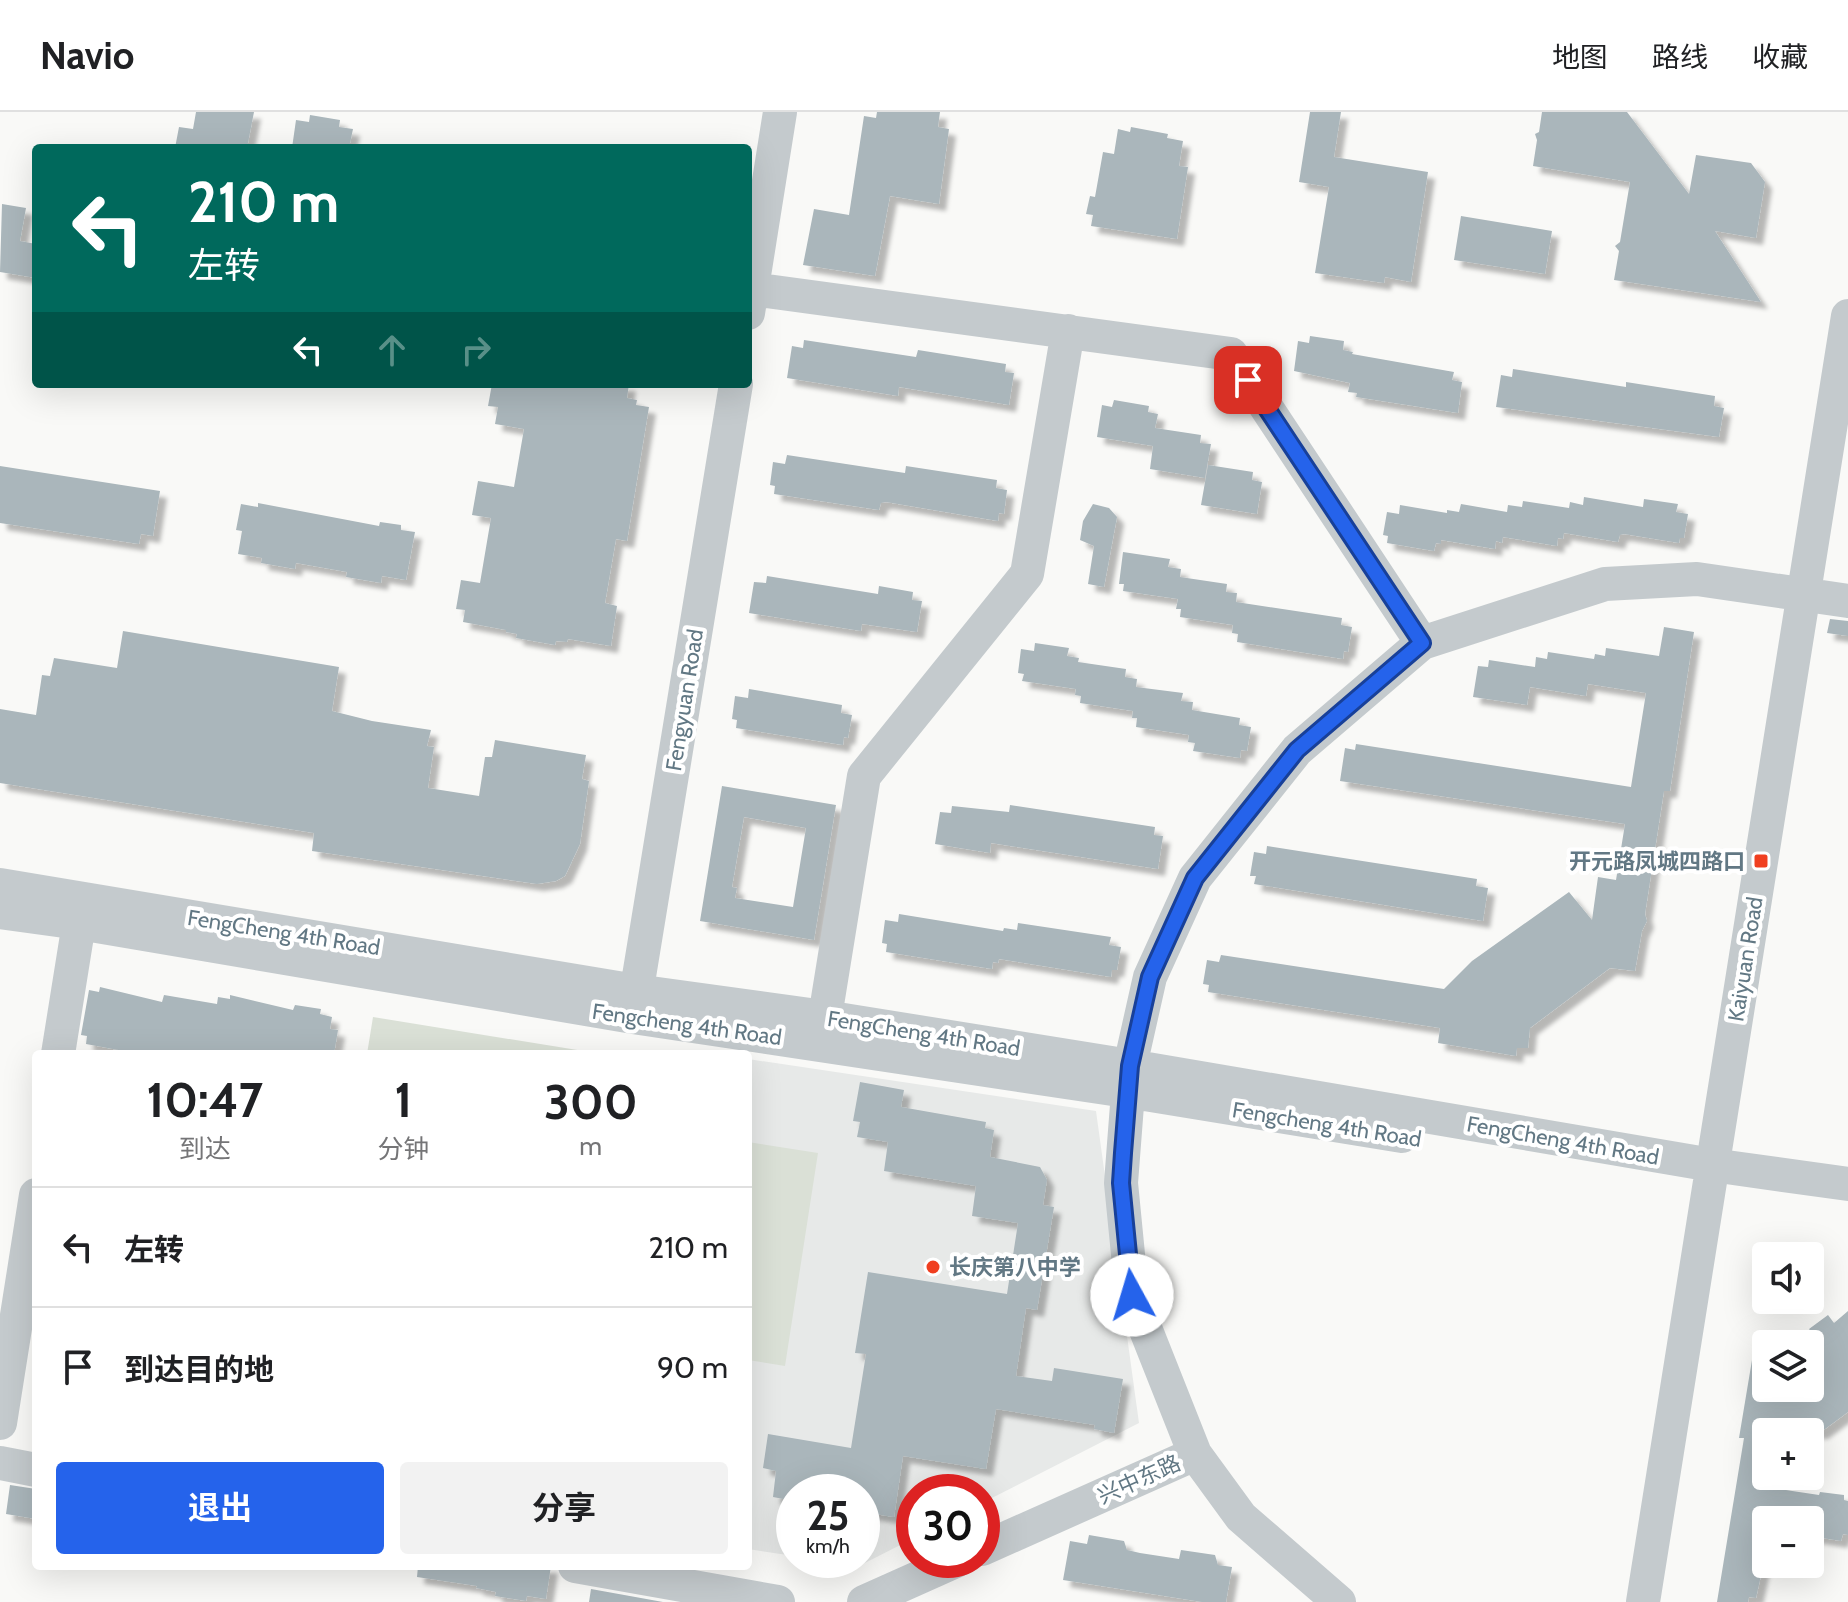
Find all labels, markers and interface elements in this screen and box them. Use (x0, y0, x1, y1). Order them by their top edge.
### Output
text: Navio (40, 32, 134, 79)
text: 地图 (1552, 40, 1608, 74)
text: 路线 (1652, 40, 1708, 74)
text: 收藏 (1752, 40, 1808, 74)
text: 210 m (188, 168, 339, 236)
icon: left (56, 176, 160, 280)
text: 左转 (188, 243, 260, 287)
icon: left (286, 328, 330, 372)
icon: ahead (370, 328, 414, 372)
icon: right (454, 328, 498, 372)
pin (1214, 346, 1282, 414)
icon: arrive (1226, 358, 1270, 402)
street label: Fengyuan Road (660, 627, 709, 773)
place label: 开元路凤城四路口 (1569, 848, 1745, 875)
marker: 开元路凤城四路口 (1752, 852, 1770, 870)
street label: Kaiyuan Road (1722, 895, 1769, 1023)
street label: FengCheng 4th Road (186, 904, 382, 961)
street label: Fengcheng 4th Road (590, 998, 783, 1051)
street label: FengCheng 4th Road (826, 1005, 1022, 1062)
text: 10:47 (146, 1071, 263, 1129)
text: 1 (395, 1071, 412, 1129)
text: 300 (544, 1073, 638, 1131)
street label: Fengcheng 4th Road (1230, 1096, 1423, 1153)
street label: FengCheng 4th Road (1465, 1110, 1661, 1171)
text: m (579, 1130, 602, 1162)
text: 到达 (179, 1133, 231, 1165)
text: 分钟 (377, 1133, 429, 1165)
icon: left (56, 1225, 100, 1269)
text: 210 m (648, 1229, 728, 1266)
text: 左转 (124, 1231, 184, 1268)
map controls (1752, 1242, 1824, 1578)
button: sound (1752, 1242, 1824, 1314)
position arrow (1090, 1253, 1174, 1337)
place label: 长庆第八中学 (949, 1254, 1081, 1281)
marker: 长庆第八中学 (924, 1258, 942, 1276)
button: layers (1752, 1330, 1824, 1402)
icon: arrive (56, 1345, 100, 1389)
text: 90 m (657, 1349, 728, 1386)
text: 到达目的地 (124, 1351, 274, 1388)
button: + (1752, 1418, 1824, 1490)
street label: 兴中东路 (1094, 1449, 1185, 1510)
button: 退出 (56, 1462, 384, 1554)
button: 分享 (400, 1462, 728, 1554)
speed limit sign: 30 (896, 1474, 1000, 1578)
text: 25 (807, 1491, 849, 1540)
button: − (1752, 1506, 1824, 1578)
text: km/h (806, 1534, 850, 1558)

